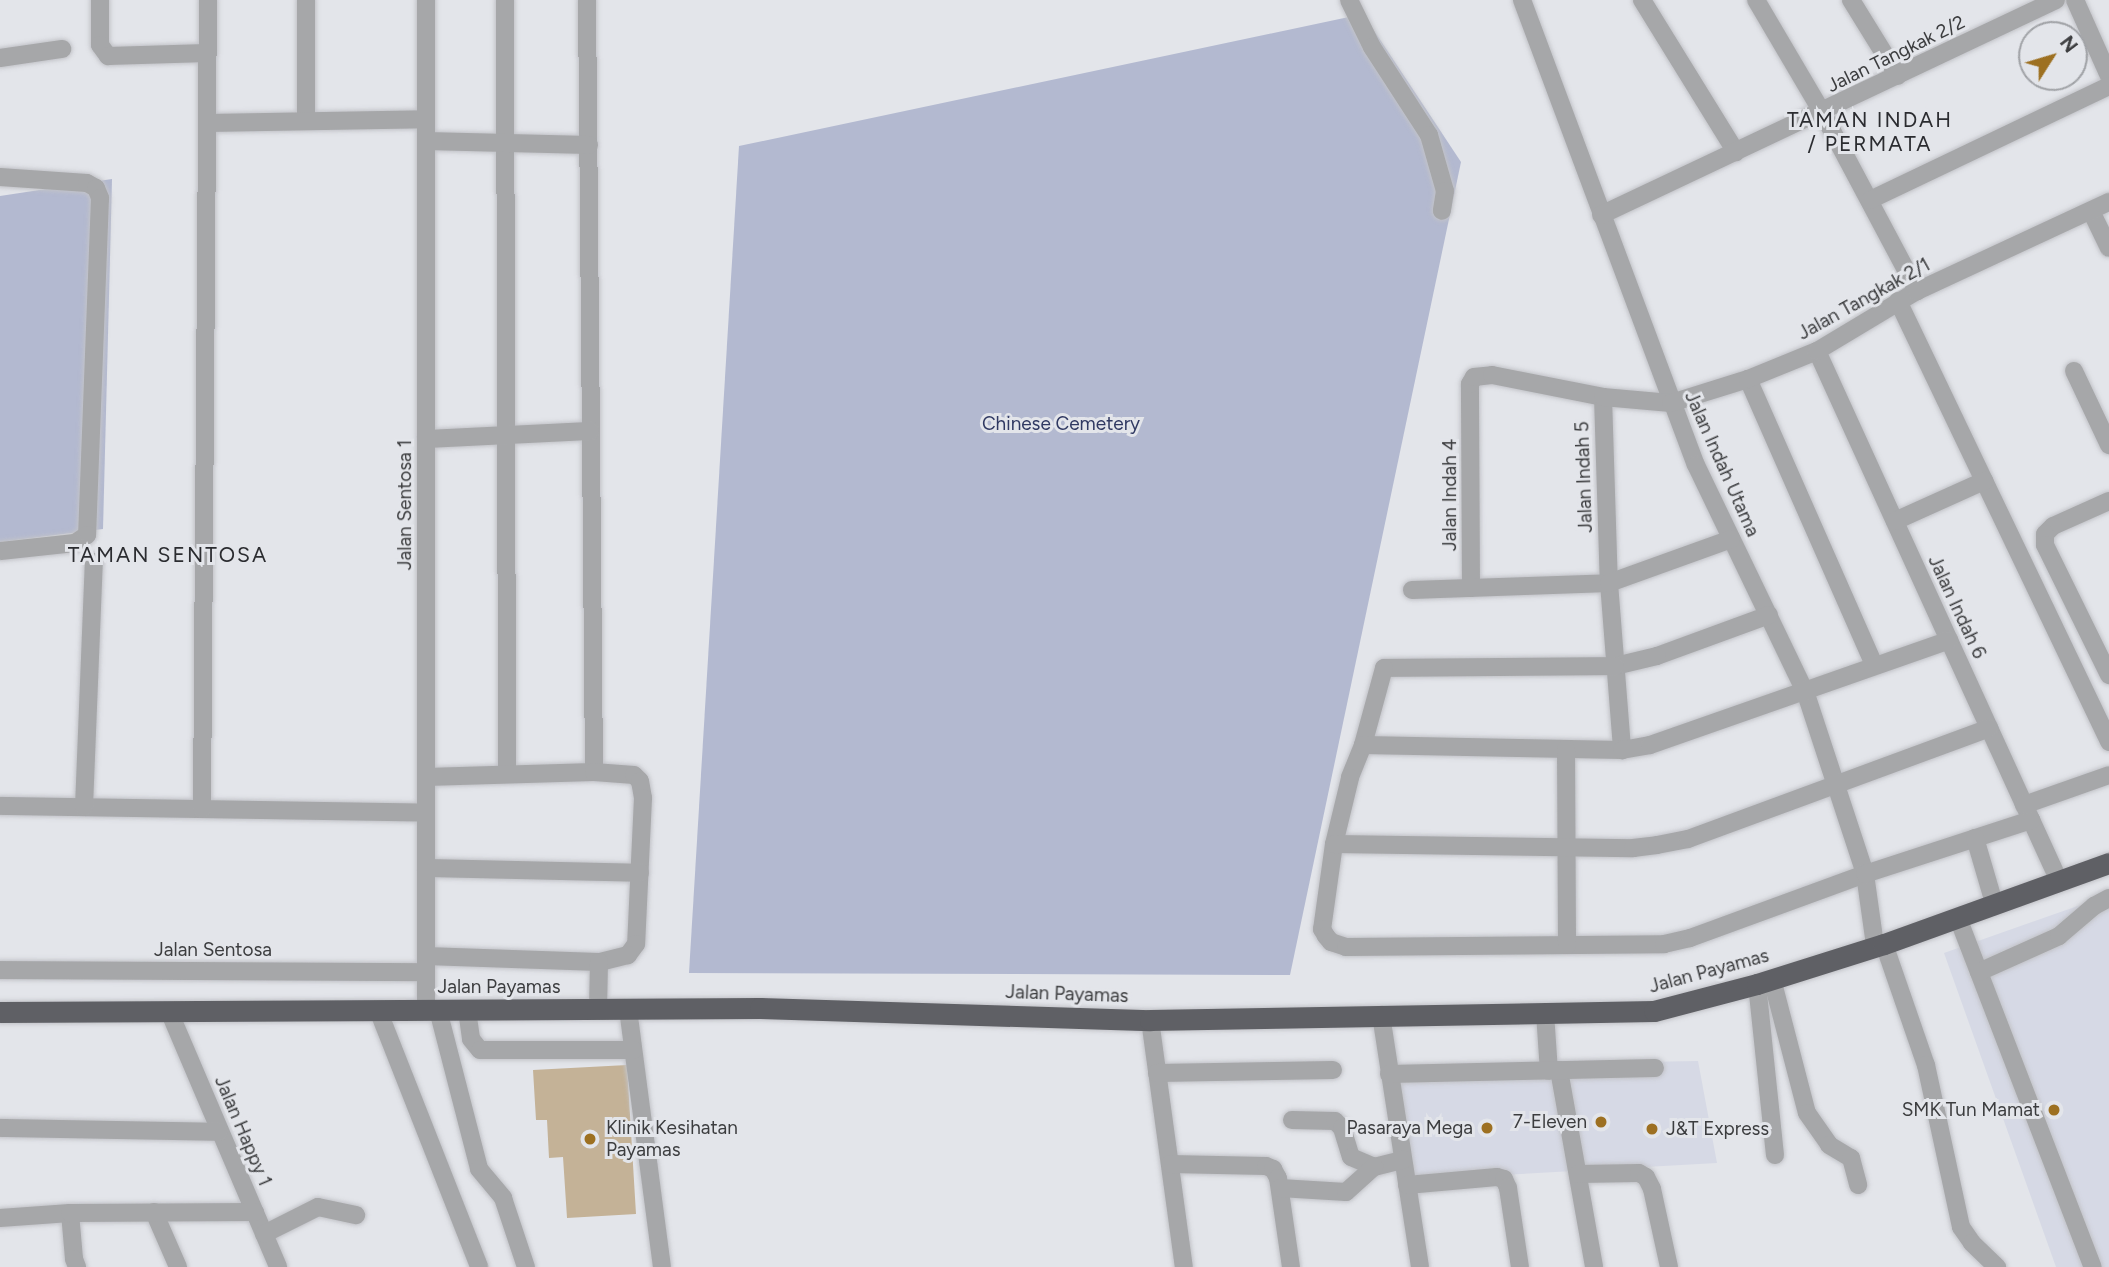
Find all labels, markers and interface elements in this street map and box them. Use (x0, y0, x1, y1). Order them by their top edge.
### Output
street label: Jalan Tangkak 2/2 (1823, 11, 1969, 97)
north arrow (2018, 21, 2088, 91)
text: N (2055, 31, 2082, 57)
district label: TAMAN INDAH / PERMATA (1788, 107, 1952, 157)
street label: Jalan Tangkak 2/1 (1794, 253, 1934, 345)
street label: Jalan Indah Utama (1680, 388, 1764, 540)
park label: Chinese Cemetery (982, 413, 1140, 435)
street label: Jalan Indah 5 (1571, 421, 1597, 533)
street label: Jalan Indah 4 (1439, 439, 1461, 551)
street label: Jalan Sentosa 1 (394, 440, 416, 570)
district label: TAMAN SENTOSA (69, 542, 267, 568)
street label: Jalan Indah 6 (1923, 552, 1991, 662)
street label: Jalan Sentosa (154, 939, 272, 961)
street label: Jalan Payamas (1647, 944, 1771, 998)
street label: Jalan Payamas (437, 976, 561, 998)
street label: Jalan Payamas (1005, 980, 1129, 1008)
street label: Jalan Happy 1 (210, 1073, 276, 1189)
place label: SMK Tun Mamat (1902, 1099, 2040, 1121)
marker: SMK Tun Mamat (2046, 1102, 2062, 1118)
place label: 7-Eleven (1513, 1111, 1587, 1133)
marker: 7-Eleven (1593, 1114, 1609, 1130)
place label: Klinik Kesihatan Payamas (606, 1117, 738, 1161)
place label: Pasaraya Mega (1347, 1117, 1473, 1139)
place label: J&T Express (1666, 1118, 1769, 1140)
marker: Pasaraya Mega (1479, 1120, 1495, 1136)
marker: J&T Express (1644, 1121, 1660, 1137)
marker: Klinik Kesihatan Payamas (580, 1129, 600, 1149)

